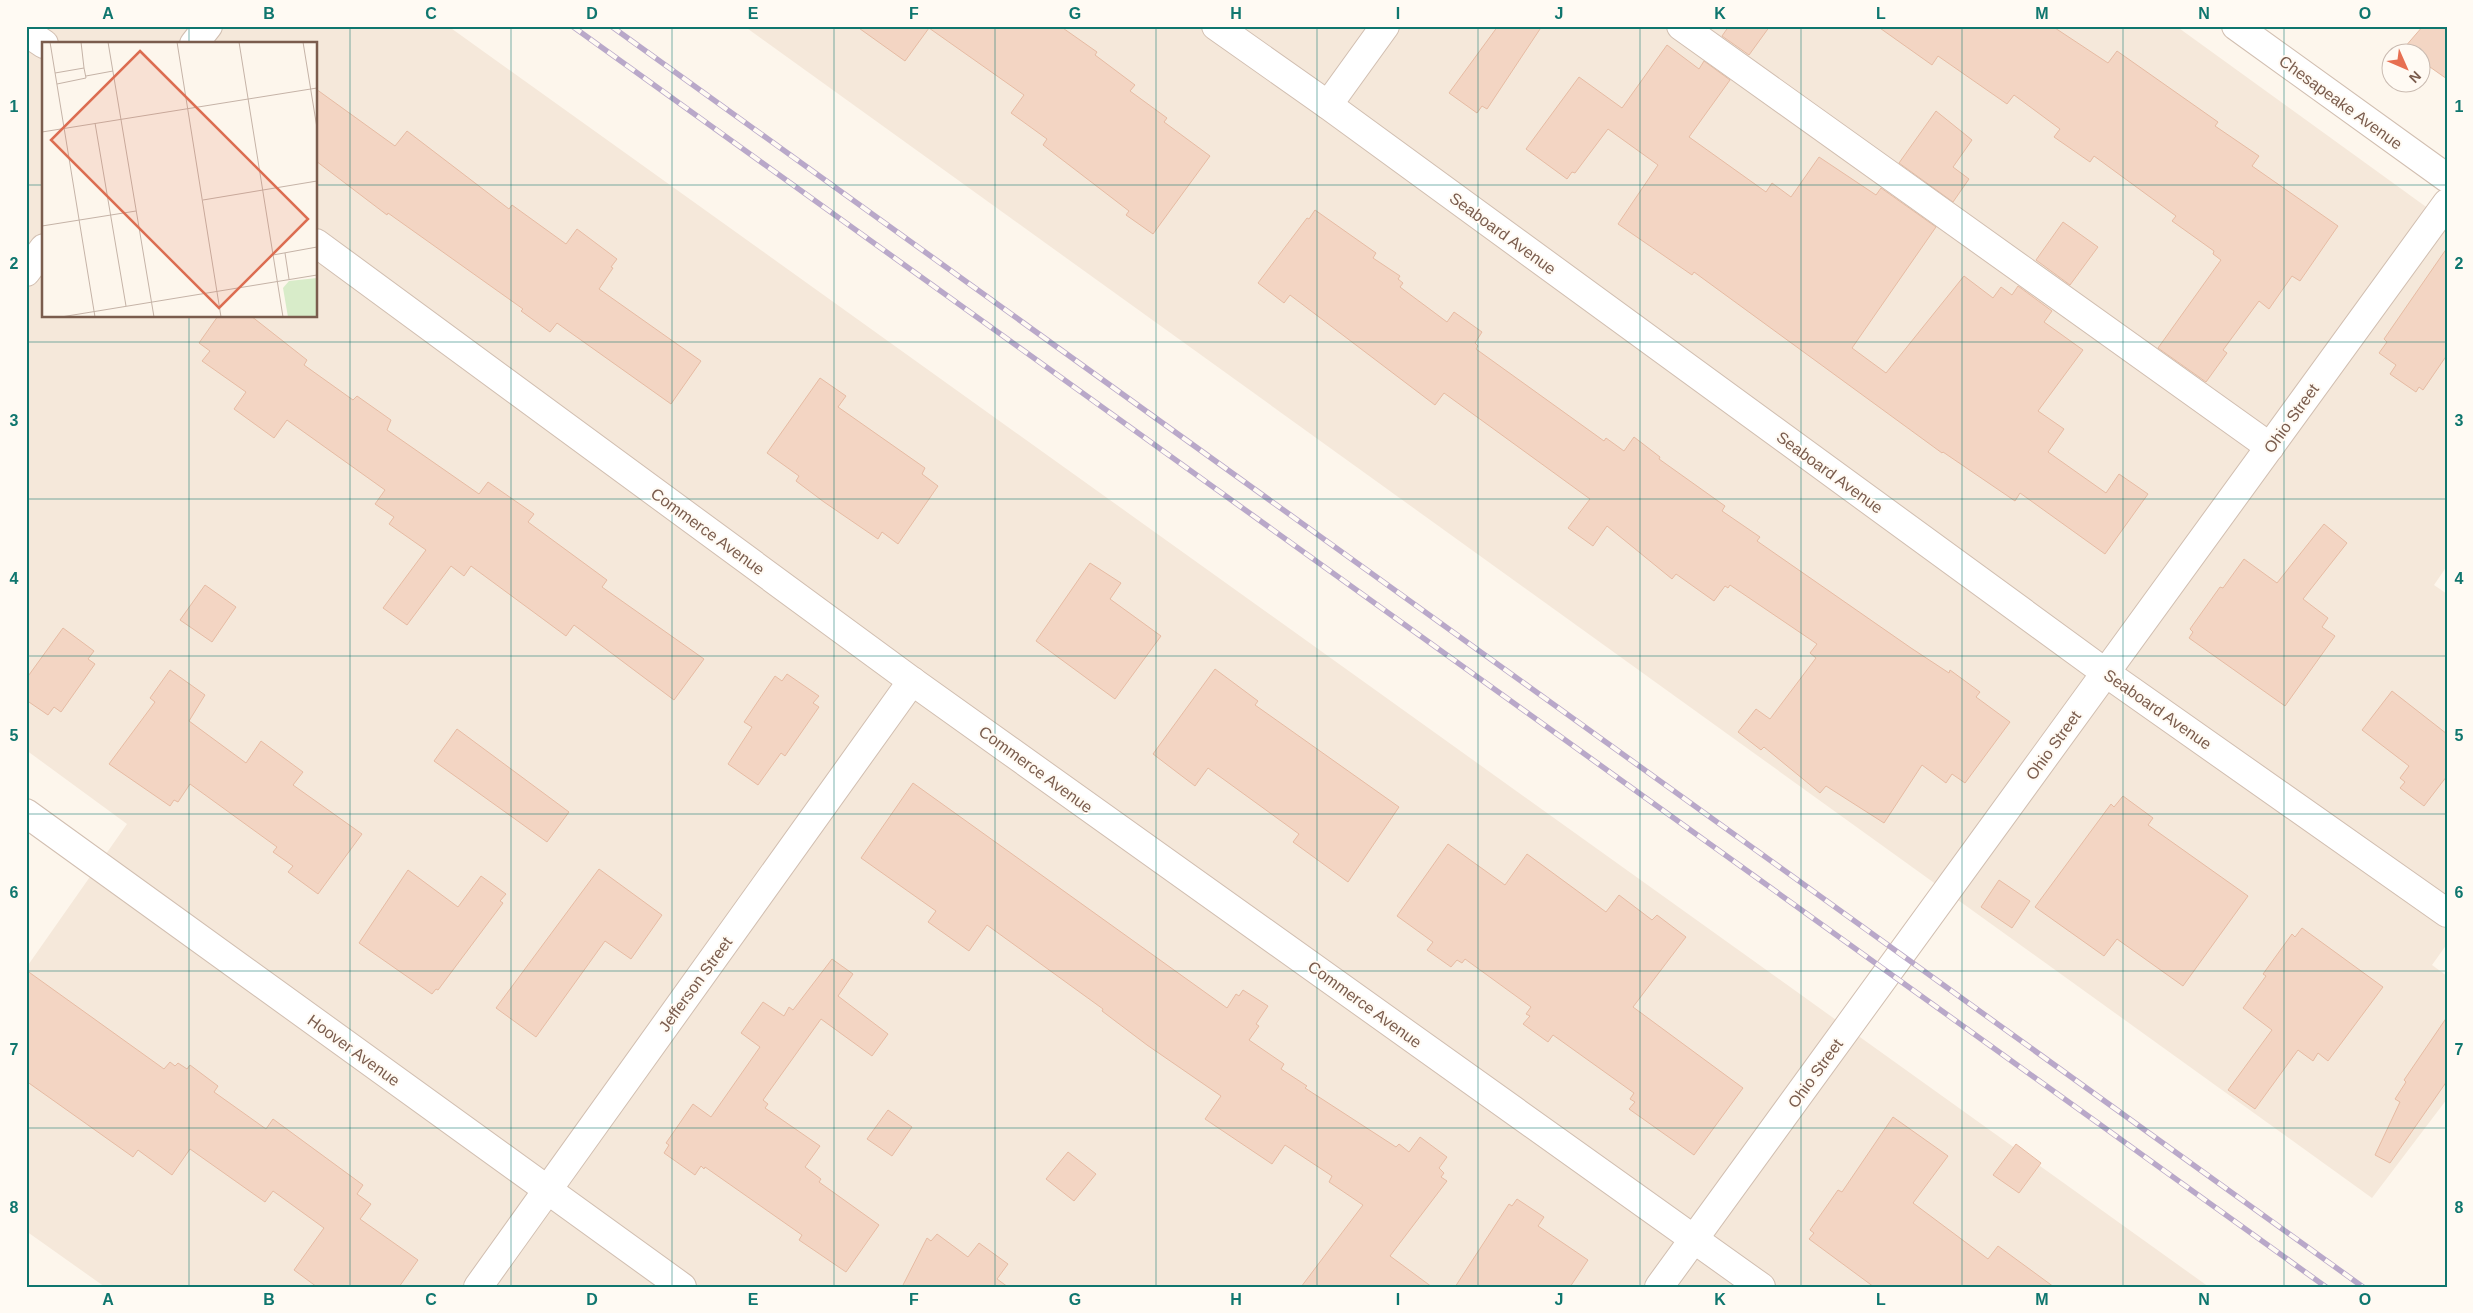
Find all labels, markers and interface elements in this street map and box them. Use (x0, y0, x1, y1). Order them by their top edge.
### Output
text: A (102, 5, 114, 22)
text: B (263, 5, 275, 22)
text: C (425, 5, 437, 22)
text: D (586, 5, 598, 22)
text: E (748, 5, 759, 22)
text: F (909, 5, 919, 22)
text: G (1069, 5, 1081, 22)
text: H (1230, 5, 1242, 22)
text: I (1396, 5, 1400, 22)
text: J (1555, 5, 1563, 22)
text: K (1714, 5, 1726, 22)
text: L (1876, 5, 1886, 22)
text: M (2035, 5, 2049, 22)
text: N (2198, 5, 2210, 22)
text: O (2359, 5, 2371, 22)
inset map (42, 42, 318, 318)
north arrow (2380, 42, 2430, 92)
street label: Chesapeake Avenue (2276, 52, 2405, 153)
text: N (2406, 68, 2424, 86)
text: 1 (10, 98, 19, 115)
text: 1 (2455, 98, 2464, 115)
street label: Seaboard Avenue (1446, 189, 1559, 278)
text: 2 (10, 255, 19, 272)
text: 2 (2455, 255, 2464, 272)
street label: Ohio Street (2261, 380, 2322, 456)
text: 3 (10, 412, 19, 429)
text: 3 (2455, 412, 2464, 429)
street label: Seaboard Avenue (1773, 428, 1886, 517)
street label: Commerce Avenue (648, 485, 768, 578)
text: 4 (10, 570, 19, 587)
text: 4 (2455, 570, 2464, 587)
street label: Seaboard Avenue (2101, 666, 2215, 753)
street label: Ohio Street (2023, 707, 2084, 783)
street label: Commerce Avenue (976, 723, 1096, 816)
text: 5 (10, 727, 19, 744)
text: 5 (2455, 727, 2464, 744)
text: 6 (10, 884, 19, 901)
text: 6 (2455, 884, 2464, 901)
street label: Jefferson Street (655, 933, 736, 1035)
street label: Commerce Avenue (1305, 958, 1425, 1051)
street label: Hoover Avenue (305, 1011, 403, 1089)
street label: Ohio Street (1785, 1035, 1846, 1111)
text: 7 (10, 1041, 19, 1058)
text: 7 (2455, 1041, 2464, 1058)
text: 8 (10, 1199, 19, 1216)
text: 8 (2455, 1199, 2464, 1216)
text: A (102, 1291, 114, 1308)
text: B (263, 1291, 275, 1308)
text: C (425, 1291, 437, 1308)
text: D (586, 1291, 598, 1308)
text: E (748, 1291, 759, 1308)
text: F (909, 1291, 919, 1308)
text: G (1069, 1291, 1081, 1308)
text: H (1230, 1291, 1242, 1308)
text: I (1396, 1291, 1400, 1308)
text: J (1555, 1291, 1563, 1308)
text: K (1714, 1291, 1726, 1308)
text: L (1876, 1291, 1886, 1308)
text: M (2035, 1291, 2049, 1308)
text: N (2198, 1291, 2210, 1308)
text: O (2359, 1291, 2371, 1308)

